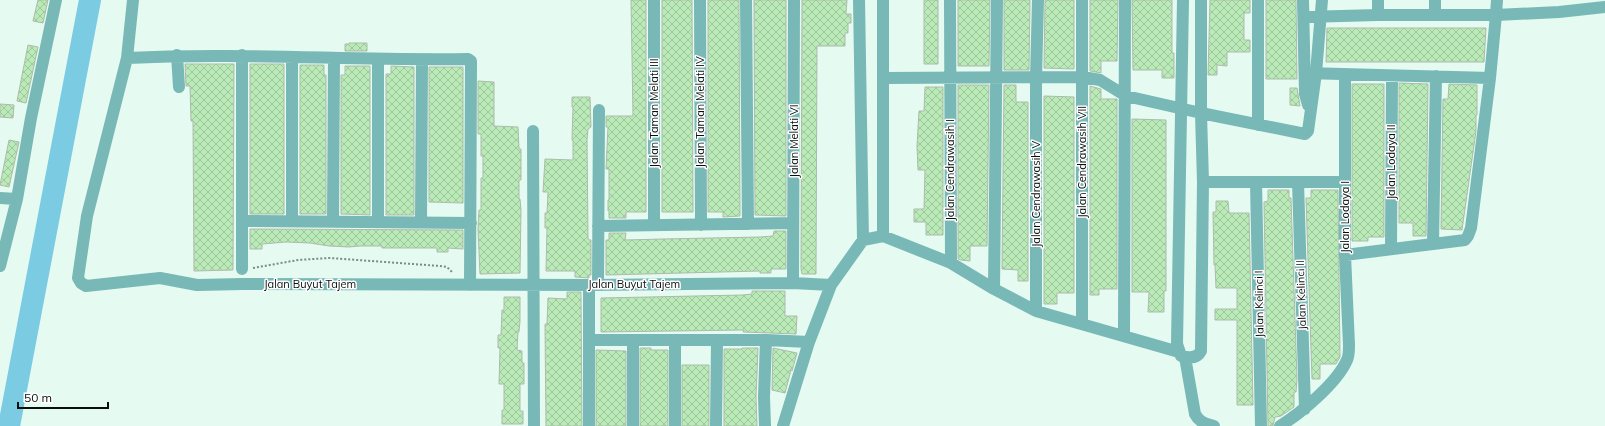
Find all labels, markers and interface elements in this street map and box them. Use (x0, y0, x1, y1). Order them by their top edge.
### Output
street label: Jalan Taman Melati IV (693, 56, 707, 168)
street label: Jalan Taman Melati III (647, 58, 661, 168)
street label: Jalan Melati VI (787, 104, 801, 178)
street label: Jalan Cendrawasih VII (1075, 106, 1089, 218)
street label: Jalan Cendrawasih I (943, 119, 957, 221)
street label: Jalan Lodaya II (1384, 124, 1398, 200)
street label: Jalan Cendrawasih V (1029, 140, 1043, 247)
street label: Jalan Lodaya I (1338, 181, 1352, 253)
street label: Jalan Kelinci II (1293, 260, 1309, 330)
street label: Jalan Kelinci I (1251, 270, 1267, 338)
street label: Jalan Buyut Tajem (264, 277, 356, 291)
street label: Jalan Buyut Tajem (588, 277, 680, 291)
scale bar (18, 384, 108, 410)
text: 50 m (24, 390, 52, 405)

